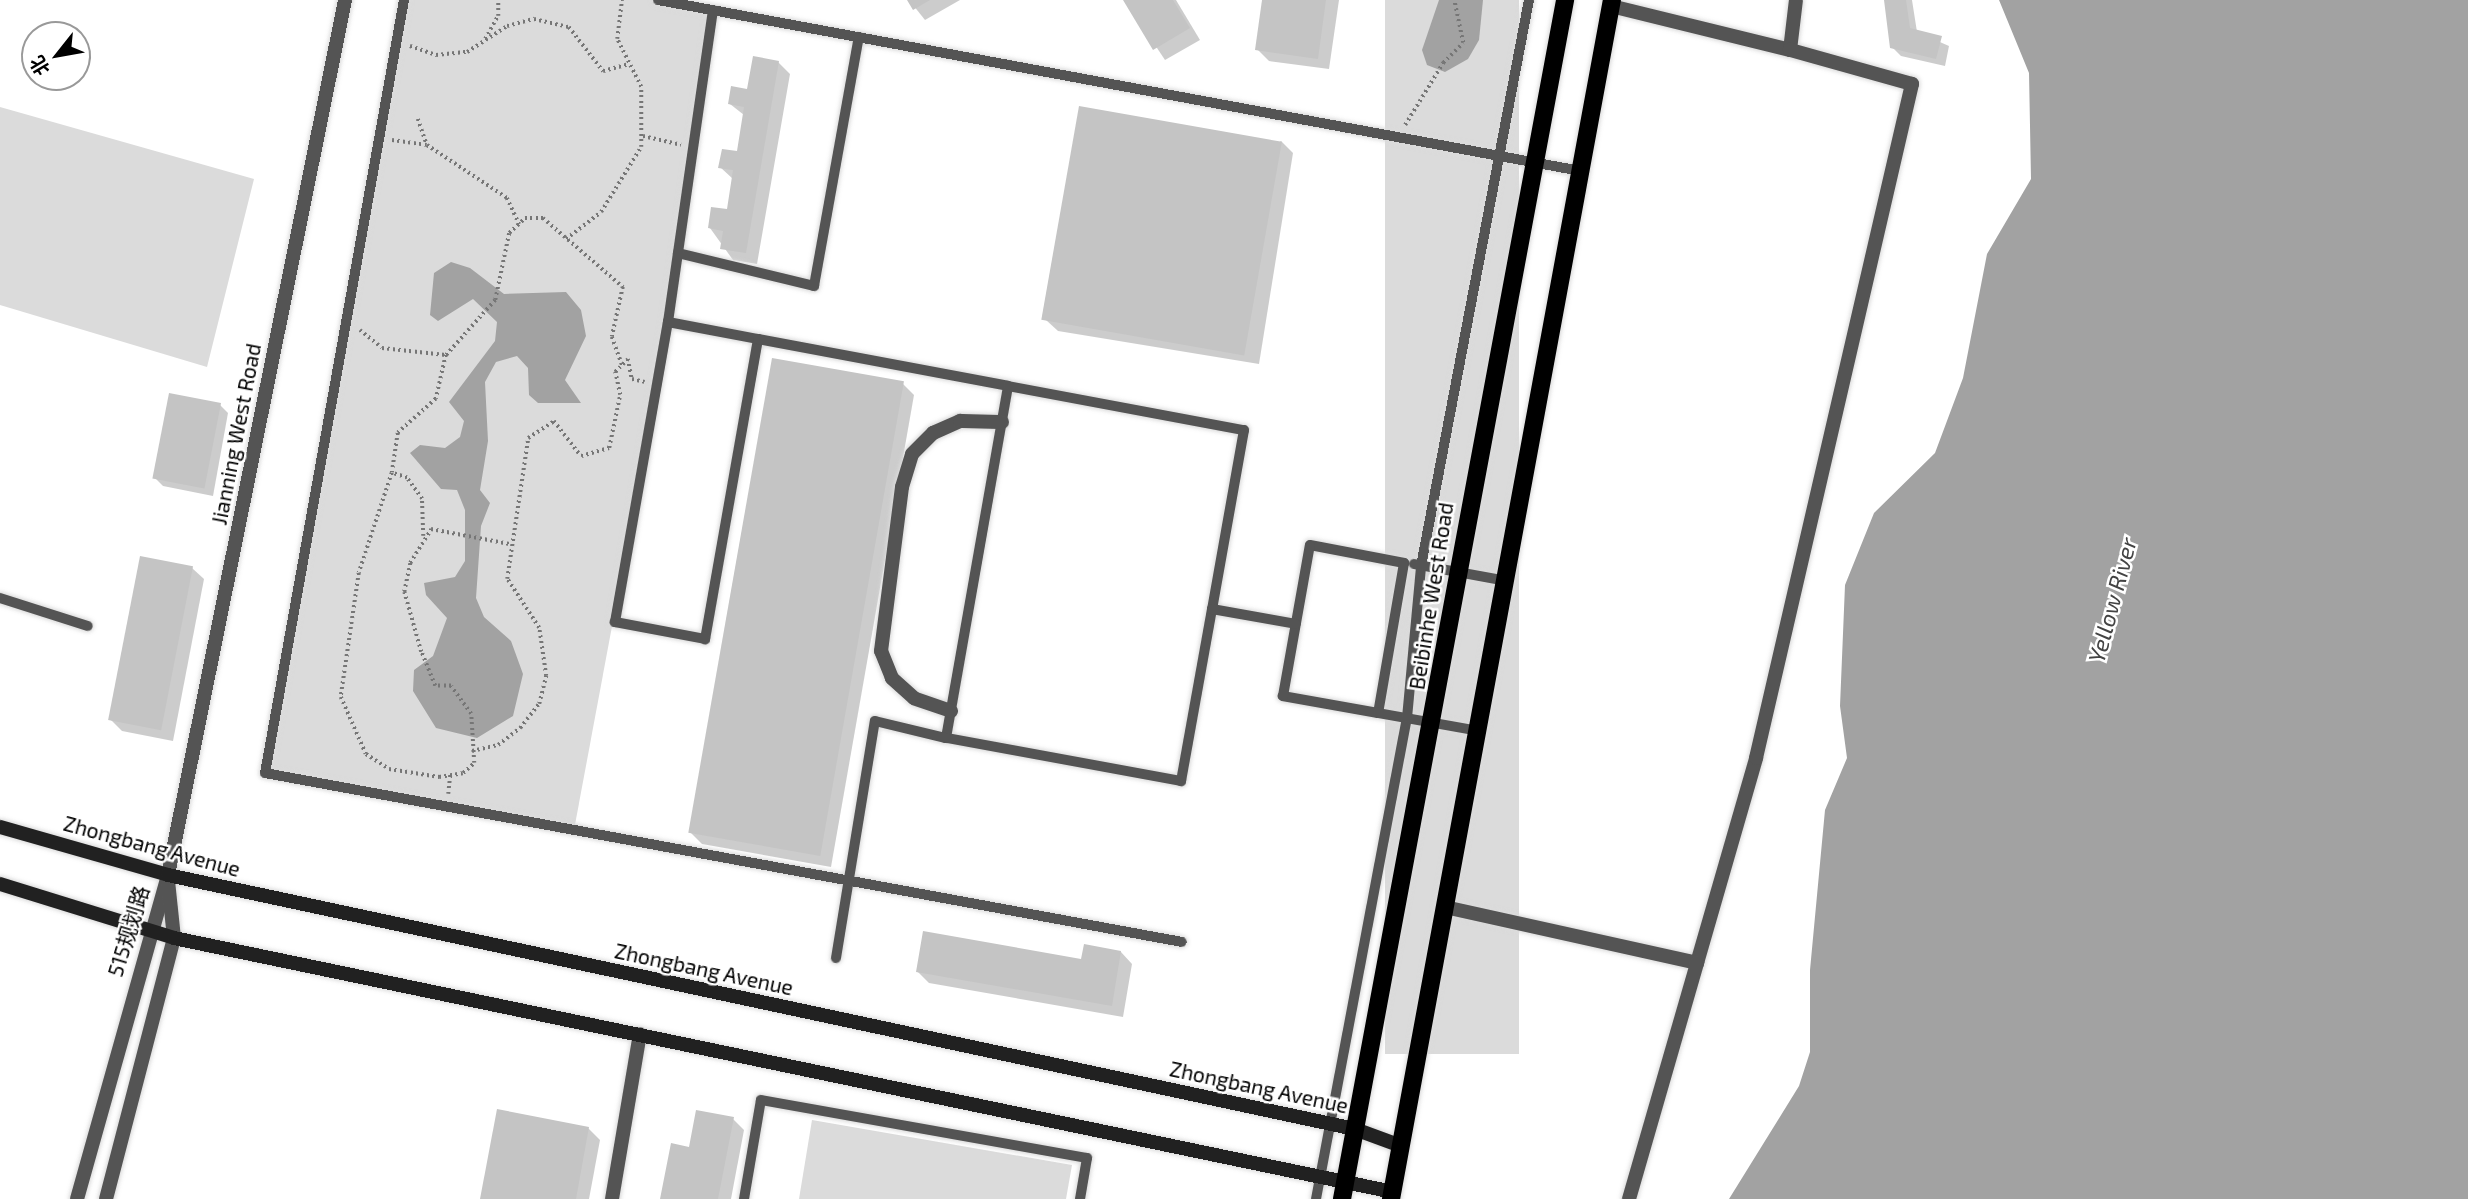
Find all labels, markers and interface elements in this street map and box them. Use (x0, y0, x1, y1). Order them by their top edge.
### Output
north arrow (21, 21, 91, 91)
text: 北 (25, 52, 54, 80)
street label: Jianning West Road (206, 341, 266, 527)
street label: Beibinhe West Road (1404, 500, 1458, 692)
water label: Yellow River (2082, 534, 2142, 666)
street label: Zhongbang Avenue (61, 810, 243, 882)
street label: 515规划路 (102, 882, 154, 980)
street label: Zhongbang Avenue (612, 938, 796, 1000)
street label: Zhongbang Avenue (1167, 1056, 1351, 1118)

